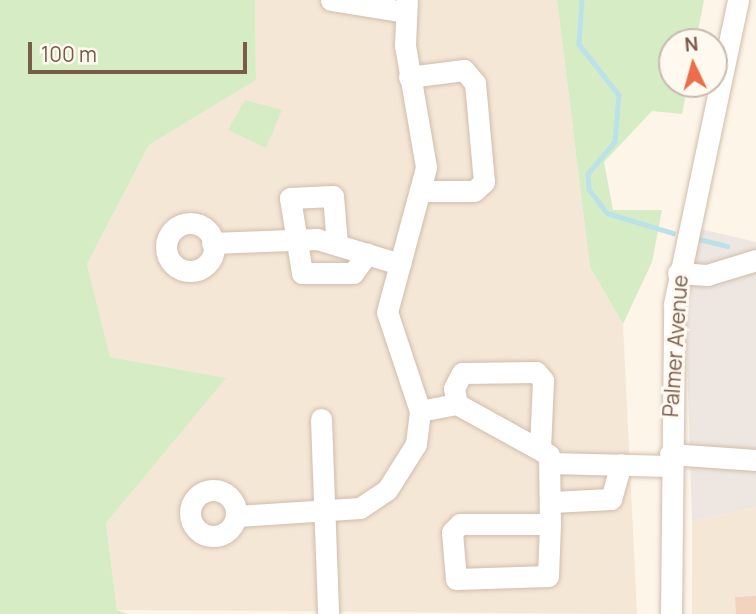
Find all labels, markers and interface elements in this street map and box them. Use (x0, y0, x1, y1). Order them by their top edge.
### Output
scale bar (32, 28, 250, 72)
north arrow (658, 28, 728, 98)
text: N (683, 31, 699, 58)
text: 100 m (41, 40, 97, 68)
street label: Palmer Avenue (657, 274, 693, 418)

